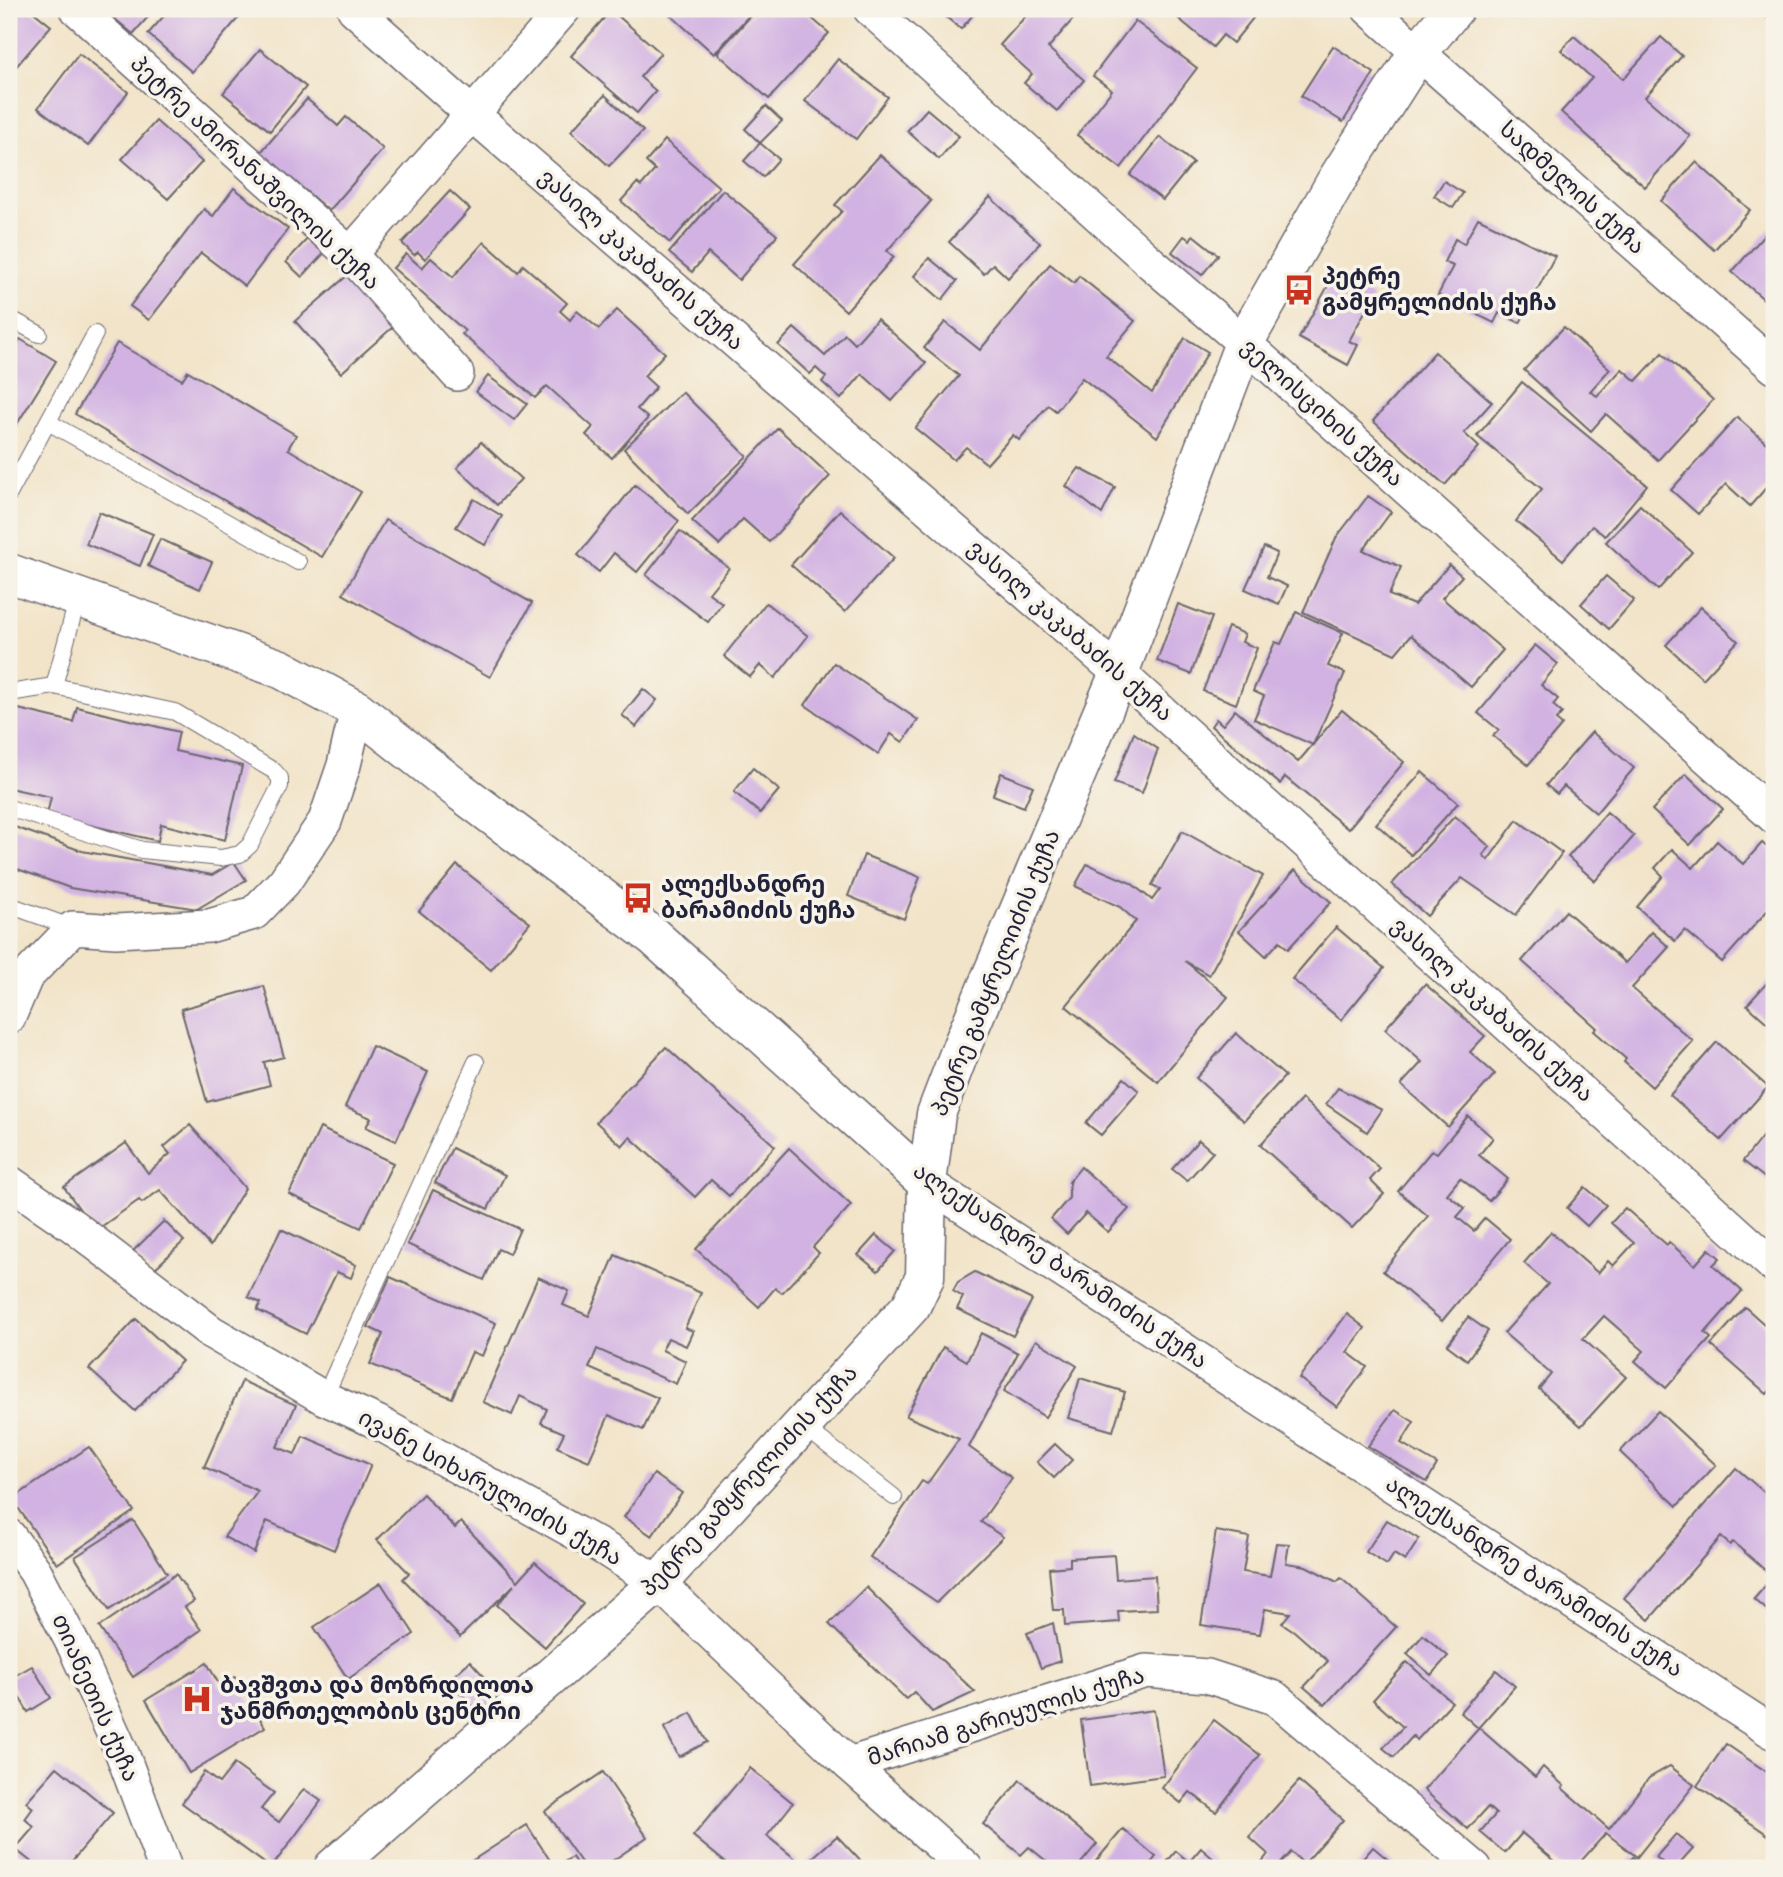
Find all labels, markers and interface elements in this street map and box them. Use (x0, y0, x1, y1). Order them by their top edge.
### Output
street label: პეტრე ამირანაშვილის ქუჩა (124, 50, 386, 296)
street label: სადმელის ქუჩა (1494, 115, 1650, 261)
street label: ვასილ კაკაბაძის ქუჩა (533, 163, 749, 357)
place label: პეტრე გამყრელიძის ქუჩა (1322, 263, 1557, 317)
bus stop icon: პეტრე გამყრელიძის ქუჩა (1282, 273, 1316, 307)
street label: ველისციხის ქუჩა (1235, 333, 1409, 493)
street label: ვასილ კაკაბაძის ქუჩა (962, 534, 1178, 728)
street label: პეტრე გამყრელიძის ქუჩა (926, 826, 1066, 1120)
place label: ალექსანდრე ბარამიძის ქუჩა (661, 871, 856, 925)
bus stop icon: ალექსანდრე ბარამიძის ქუჩა (621, 881, 655, 915)
street label: ვასილ კაკაბაძის ქუჩა (1385, 912, 1599, 1108)
street label: ალექსანდრე ბარამიძის ქუჩა (908, 1157, 1212, 1375)
street label: პეტრე გამყრელიძის ქუჩა (634, 1359, 864, 1603)
street label: ივანე სიხარულიძის ქუჩა (353, 1404, 627, 1572)
street label: ალექსანდრე ბარამიძის ქუჩა (1380, 1470, 1688, 1684)
street label: თიანეთის ქუჩა (45, 1610, 145, 1786)
street label: მარიამ გარიყულის ქუჩა (864, 1661, 1148, 1773)
place label: ბავშვთა და მოზრდილთა ჯანმრთელობის ცენტრი (220, 1672, 534, 1726)
hospital icon: ბავშვთა და მოზრდილთა ჯანმრთელობის ცენტრი (180, 1682, 214, 1716)

